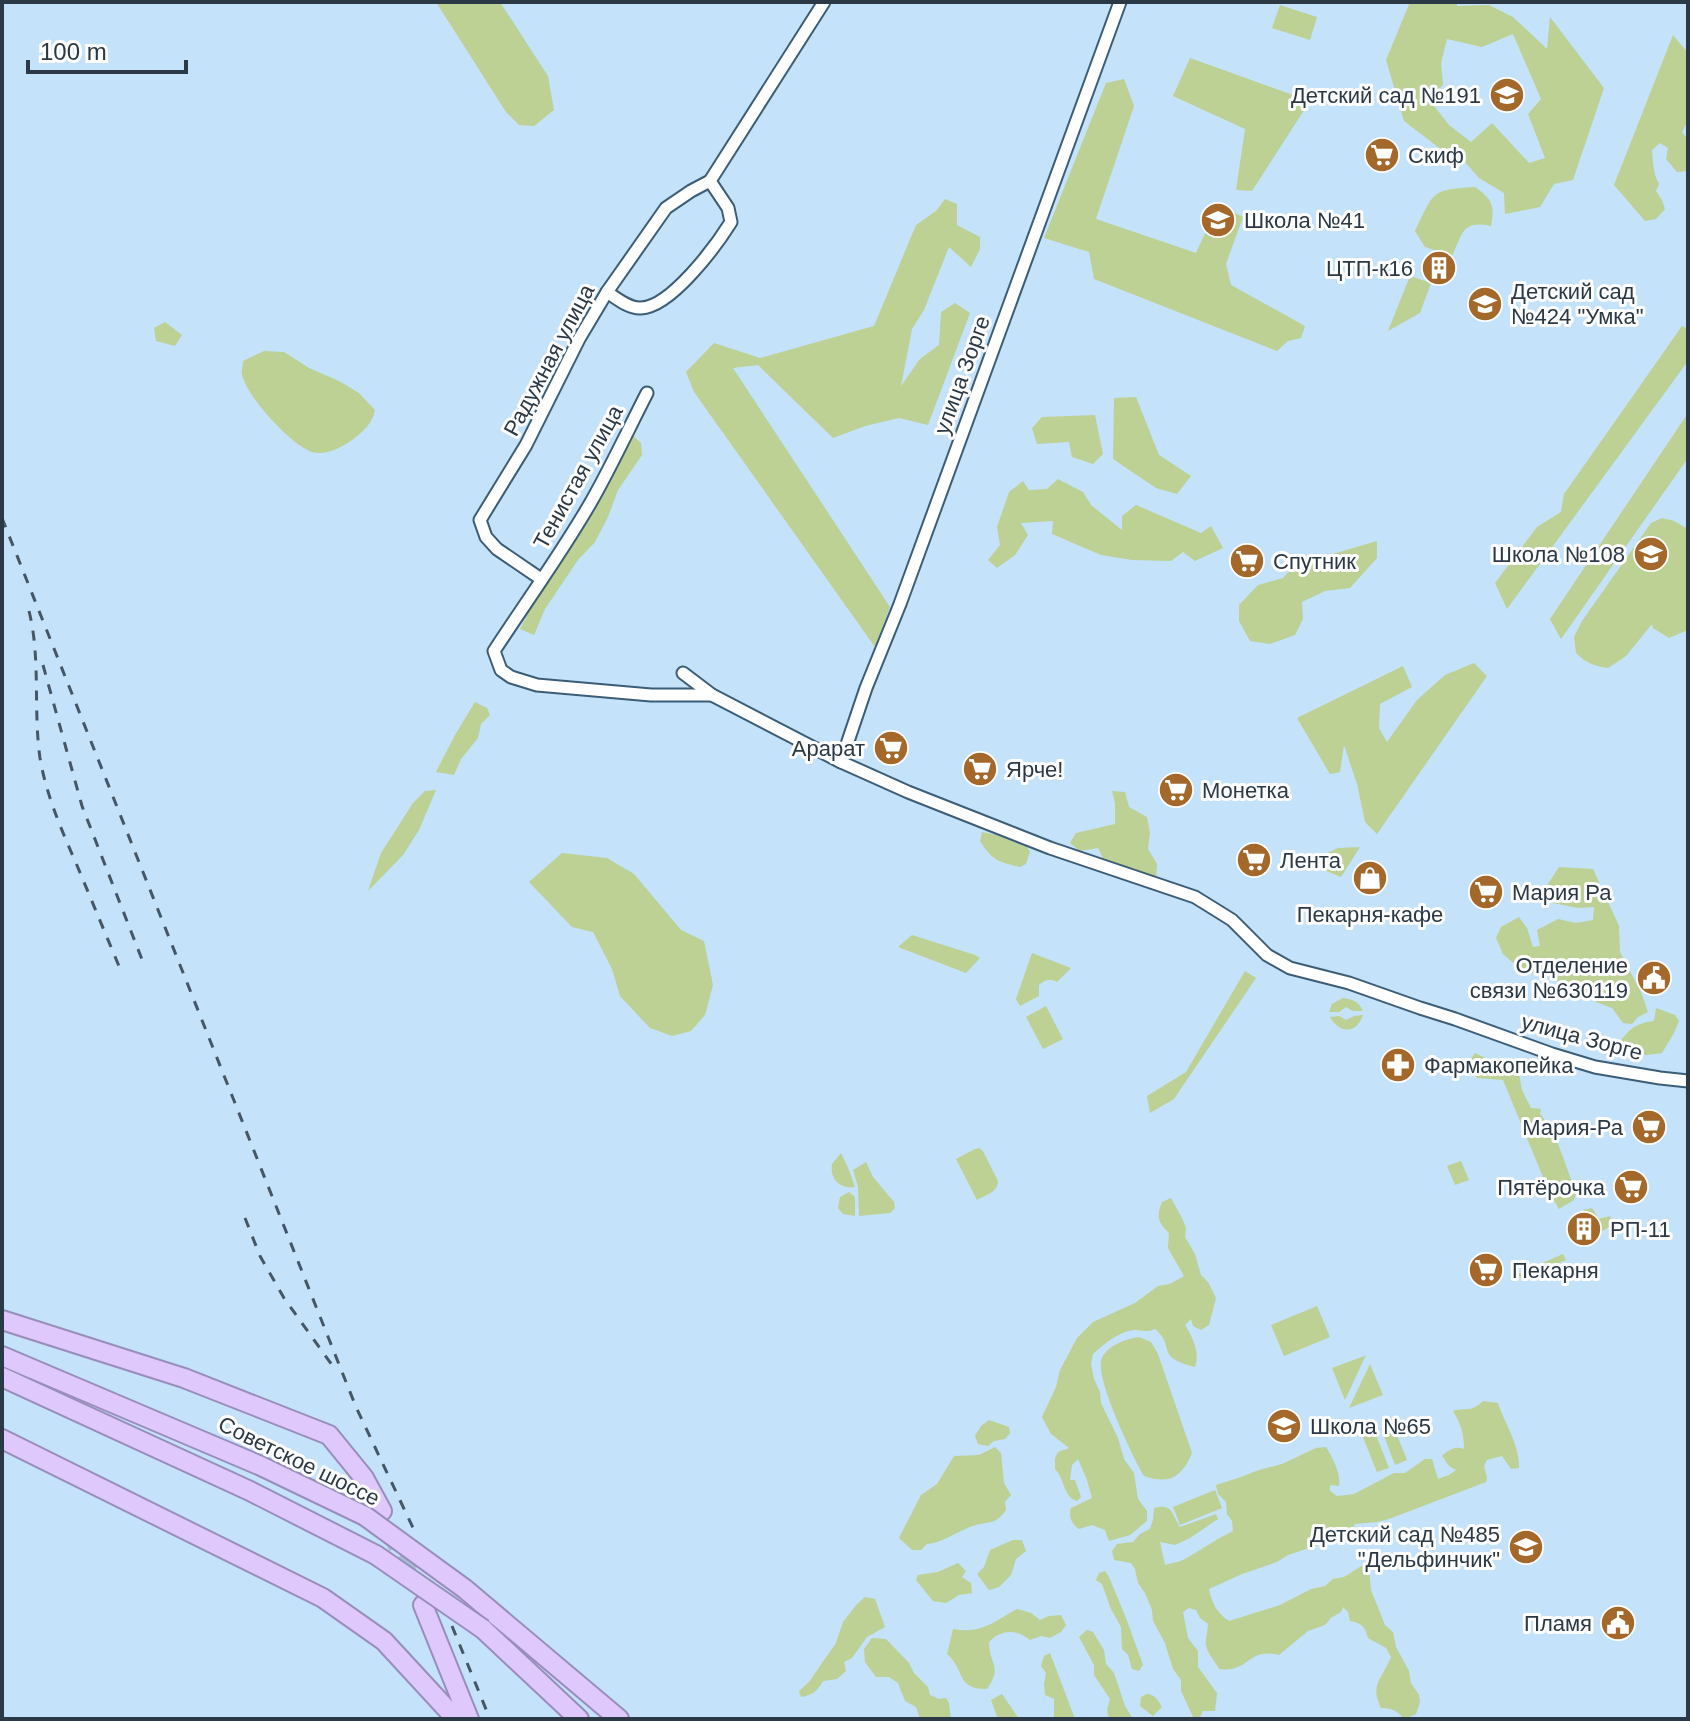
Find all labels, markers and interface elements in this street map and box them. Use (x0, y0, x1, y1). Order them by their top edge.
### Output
scale bar (28, 24, 186, 74)
text: 100 m (40, 38, 107, 65)
school or university icon: Детский сад №191 (1488, 76, 1526, 114)
place label: Детский сад №191 (1291, 83, 1481, 108)
supermarket icon: Скиф (1363, 136, 1401, 174)
place label: Скиф (1408, 143, 1464, 168)
school or university icon: Школа №41 (1199, 201, 1237, 239)
place label: Школа №41 (1244, 208, 1365, 233)
building icon: ЦТП-к16 (1420, 249, 1458, 287)
place label: ЦТП-к16 (1326, 256, 1413, 281)
street label: Радужная улица (499, 279, 600, 440)
place label: Детский сад №424 "Умка" (1511, 279, 1644, 329)
school or university icon: Детский сад №424 "Умка" (1466, 285, 1504, 323)
street label: улица Зорге (929, 312, 995, 438)
street label: Тенистая улица (528, 400, 628, 553)
school or university icon: Школа №108 (1632, 535, 1670, 573)
supermarket icon: Спутник (1228, 542, 1266, 580)
place label: Школа №108 (1492, 542, 1625, 567)
place label: Спутник (1273, 549, 1356, 574)
supermarket icon: Арарат (872, 729, 910, 767)
place label: Арарат (792, 736, 865, 761)
supermarket icon: Ярче! (961, 750, 999, 788)
place label: Ярче! (1006, 757, 1063, 782)
supermarket icon: Монетка (1157, 771, 1195, 809)
place label: Монетка (1202, 778, 1290, 803)
supermarket icon: Лента (1235, 841, 1273, 879)
place label: Лента (1280, 848, 1342, 873)
shop icon: Пекарня-кафе (1351, 859, 1389, 897)
supermarket icon: Мария Ра (1467, 873, 1505, 911)
place label: Мария Ра (1512, 880, 1612, 905)
place label: Пекарня-кафе (1297, 902, 1443, 927)
place label: Отделение связи №630119 (1470, 953, 1628, 1003)
public building icon: Отделение связи №630119 (1635, 959, 1673, 997)
street label: улица Зорге (1519, 1009, 1645, 1065)
pharmacy icon: Фармакопейка (1379, 1046, 1417, 1084)
place label: Фармакопейка (1424, 1053, 1574, 1078)
supermarket icon: Мария-Ра (1630, 1108, 1668, 1146)
place label: Мария-Ра (1522, 1115, 1624, 1140)
supermarket icon: Пятёрочка (1612, 1168, 1650, 1206)
place label: Пятёрочка (1497, 1175, 1606, 1200)
building icon: РП-11 (1565, 1210, 1603, 1248)
place label: РП-11 (1610, 1217, 1671, 1242)
supermarket icon: Пекарня (1467, 1251, 1505, 1289)
place label: Пекарня (1512, 1258, 1599, 1283)
school or university icon: Школа №65 (1265, 1407, 1303, 1445)
street label: Советское шоссе (214, 1411, 384, 1511)
place label: Школа №65 (1310, 1414, 1431, 1439)
place label: Детский сад №485 "Дельфинчик" (1310, 1522, 1500, 1572)
school or university icon: Детский сад №485 "Дельфинчик" (1507, 1528, 1545, 1566)
public building icon: Пламя (1599, 1604, 1637, 1642)
place label: Пламя (1524, 1611, 1592, 1636)

